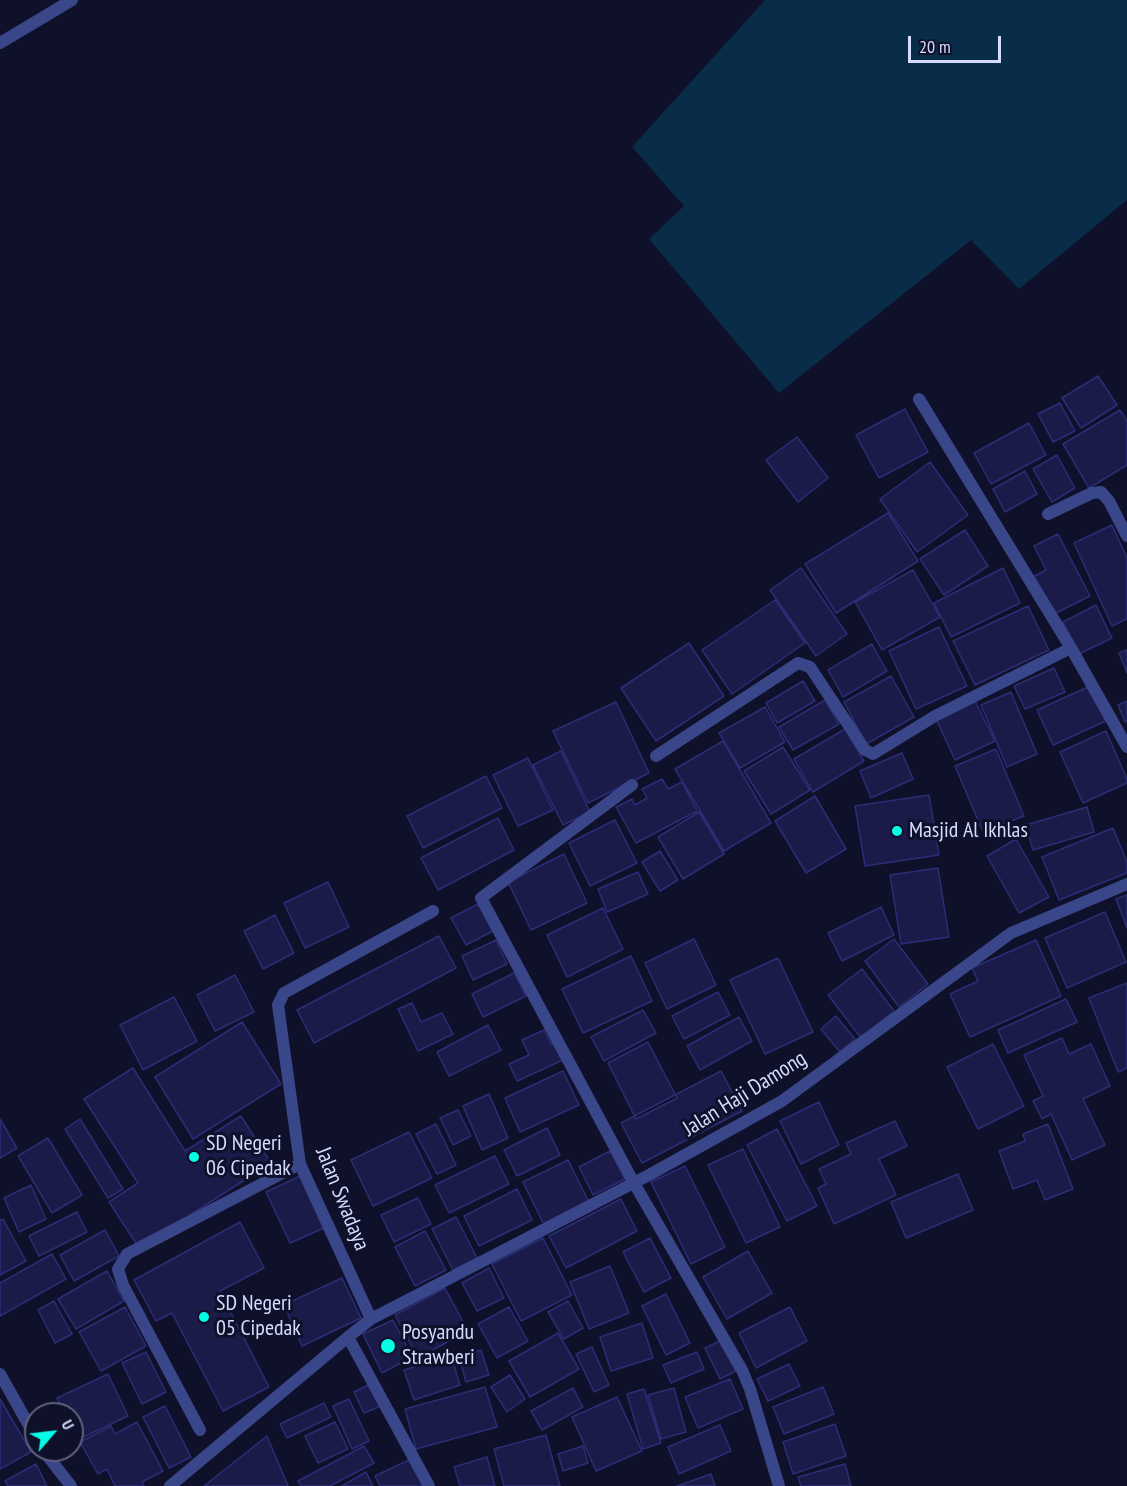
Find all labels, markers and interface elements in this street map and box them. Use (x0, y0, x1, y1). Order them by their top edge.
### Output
scale bar (911, 24, 1004, 62)
text: 20 m (919, 35, 951, 58)
place label: Masjid Al Ikhlas (909, 818, 1028, 844)
marker: Masjid Al Ikhlas (890, 824, 904, 838)
street label: Jalan Haji Damong (678, 1046, 812, 1142)
place label: SD Negeri 06 Cipedak (206, 1131, 291, 1182)
street label: Jalan Swadaya (309, 1144, 375, 1254)
marker: SD Negeri 06 Cipedak (187, 1150, 201, 1164)
place label: SD Negeri 05 Cipedak (216, 1291, 301, 1342)
marker: SD Negeri 05 Cipedak (197, 1310, 211, 1324)
place label: Posyandu Strawberi (402, 1320, 475, 1372)
marker: Posyandu Strawberi (379, 1337, 397, 1355)
north arrow (24, 1402, 84, 1462)
text: U (57, 1416, 79, 1433)

